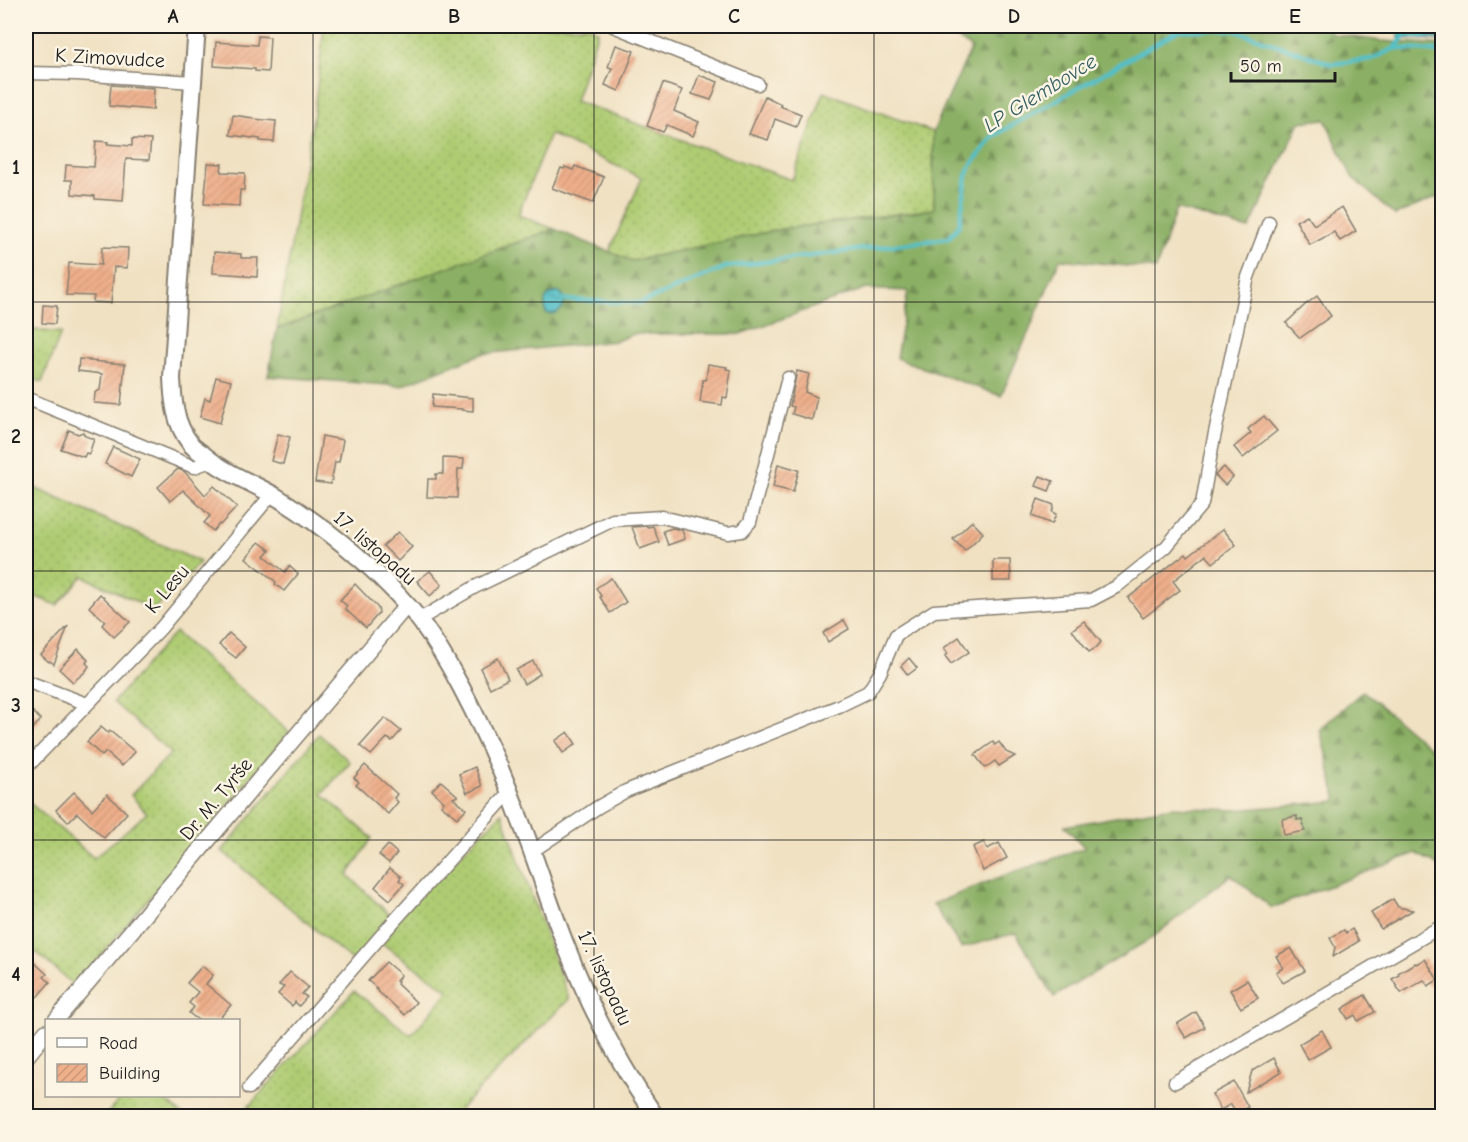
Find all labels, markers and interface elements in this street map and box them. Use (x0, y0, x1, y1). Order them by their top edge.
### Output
text: A (167, 5, 179, 28)
text: B (448, 5, 460, 28)
text: C (728, 5, 740, 28)
text: D (1008, 5, 1020, 28)
text: E (1289, 5, 1301, 28)
street label: K Zimovudce (55, 44, 165, 72)
scale bar (1231, 45, 1334, 83)
water label: LP Glembovce (979, 49, 1101, 137)
text: 50 m (1240, 56, 1282, 77)
text: 1 (12, 156, 20, 179)
text: 2 (11, 425, 21, 448)
street label: 17. listopadu (329, 506, 421, 590)
street label: K Lesu (140, 560, 194, 618)
text: 3 (11, 694, 21, 717)
street label: Dr. M. Tyrše (175, 753, 257, 845)
street label: 17. listopadu (573, 927, 637, 1029)
text: 4 (11, 963, 21, 986)
legend (45, 1019, 240, 1097)
text: Road (99, 1033, 138, 1054)
text: Building (99, 1063, 161, 1084)

